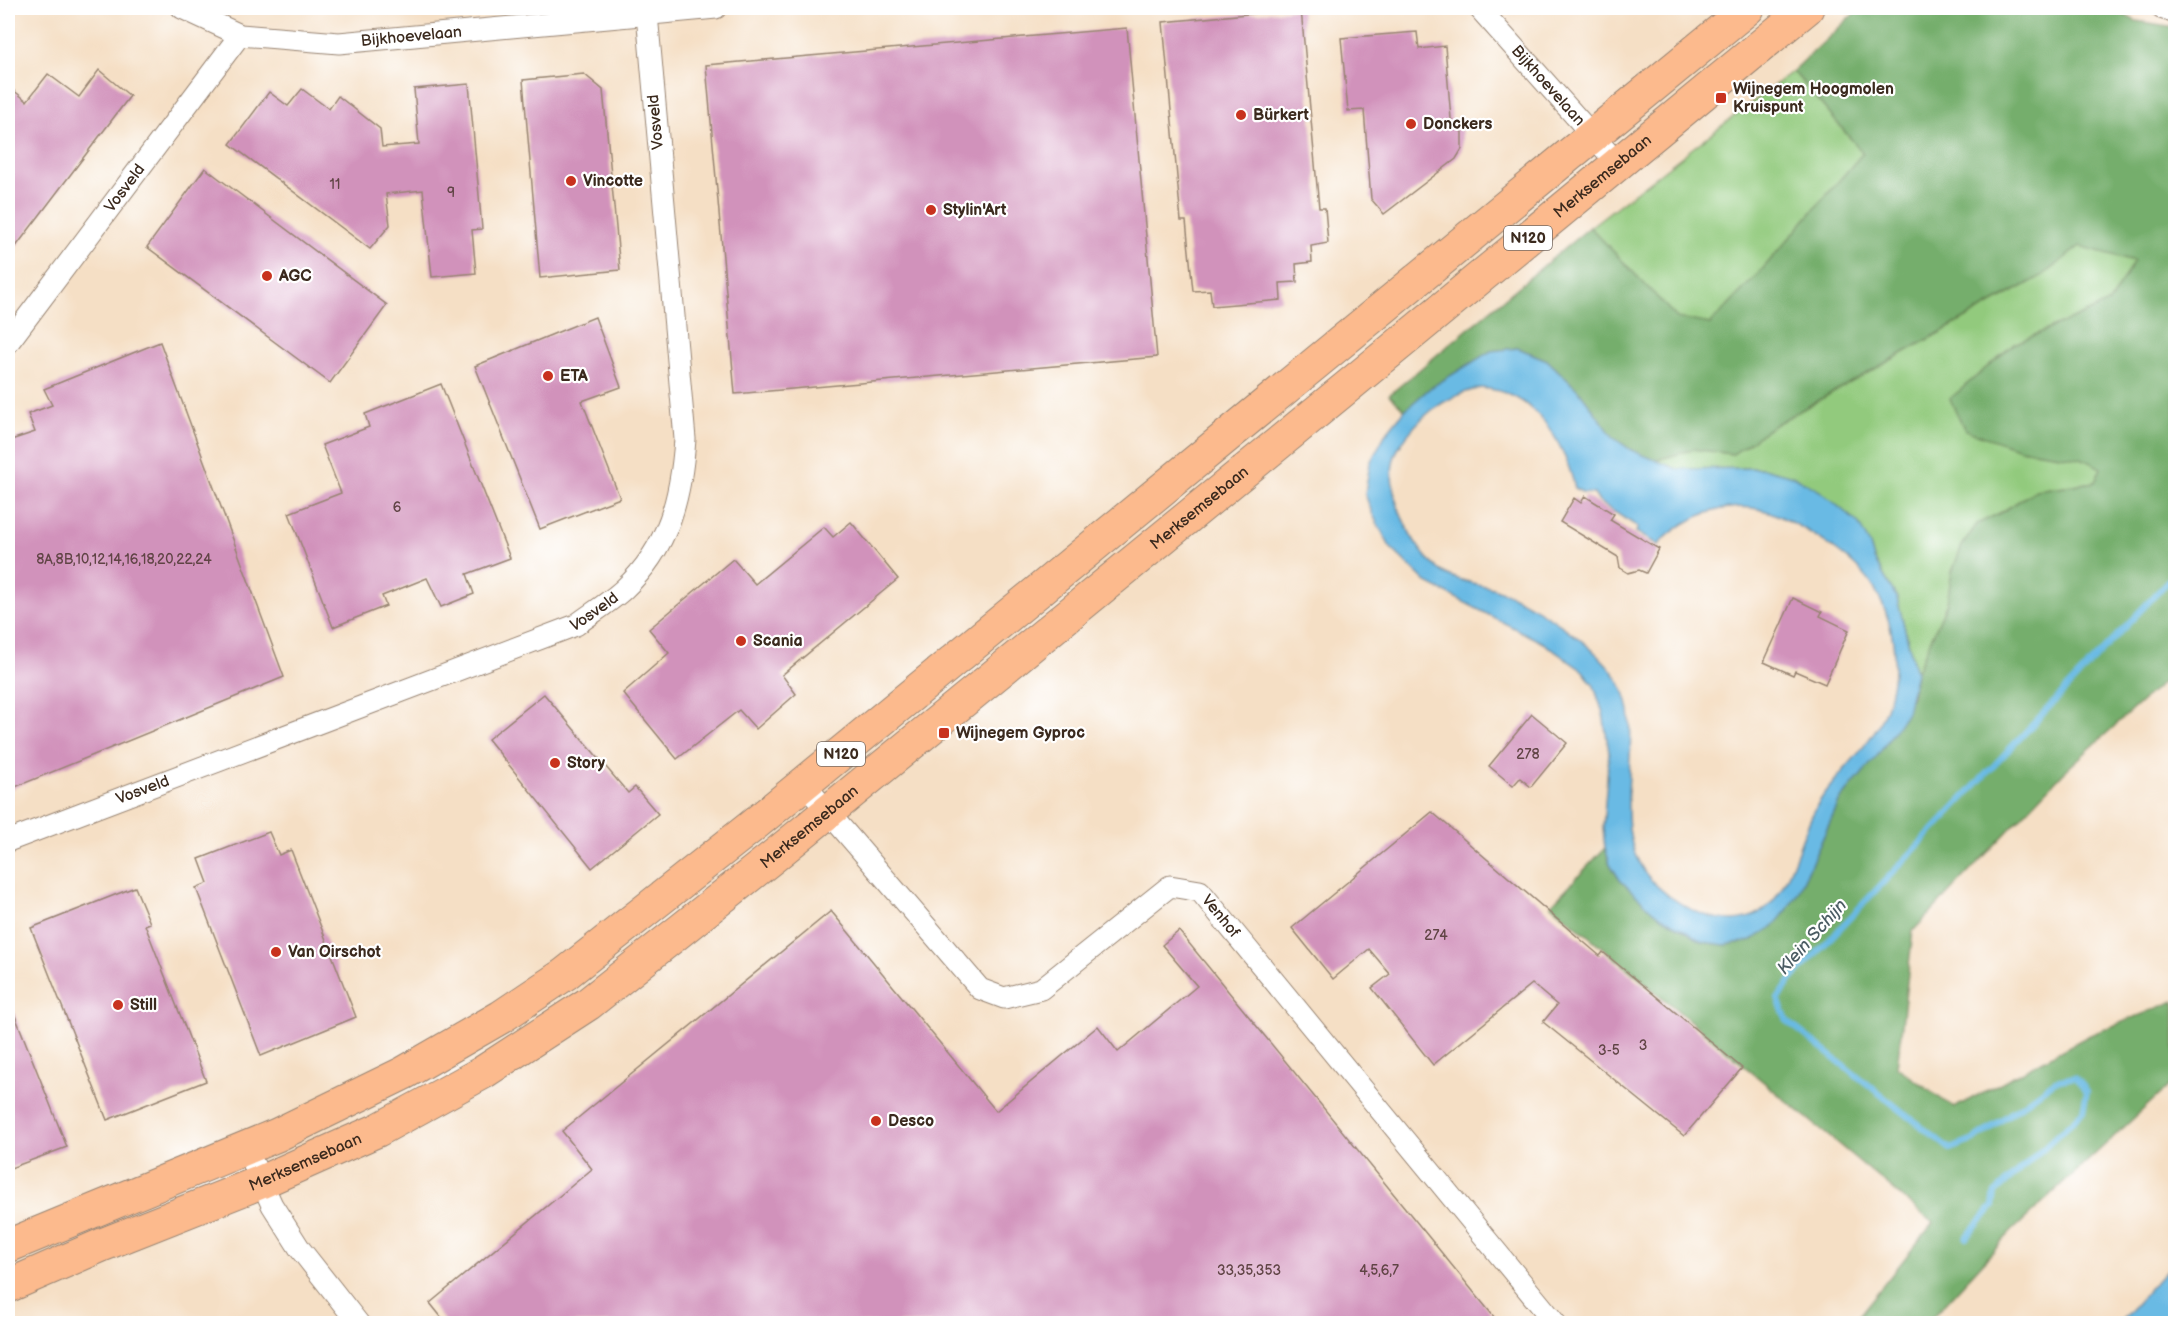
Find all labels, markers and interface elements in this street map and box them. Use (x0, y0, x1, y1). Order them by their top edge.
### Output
street label: Bijkhoevelaan (360, 22, 463, 50)
street label: Bijkhoevelaan (1507, 41, 1589, 130)
place label: Wijnegem Hoogmolen Kruispunt (1733, 80, 1894, 117)
marker: Wijnegem Hoogmolen Kruispunt (1714, 91, 1728, 105)
street label: Vosveld (644, 94, 668, 150)
place label: Bürkert (1253, 106, 1310, 125)
marker: Bürkert (1234, 108, 1248, 122)
place label: Donckers (1423, 115, 1493, 134)
marker: Donckers (1404, 117, 1418, 131)
street label: Merksemsebaan (1550, 131, 1655, 222)
street label: Vosveld (100, 160, 149, 216)
place label: Vincotte (583, 172, 643, 191)
marker: Vincotte (564, 174, 578, 188)
house number: 11 (330, 176, 340, 193)
house number: 9 (447, 184, 455, 201)
place label: Stylin'Art (943, 201, 1007, 220)
marker: Stylin'Art (924, 203, 938, 217)
road number: N120 (1504, 226, 1552, 250)
place label: AGC (278, 267, 312, 286)
marker: AGC (260, 269, 274, 283)
place label: ETA (560, 367, 588, 386)
marker: ETA (541, 369, 555, 383)
street label: Merksemsebaan (1146, 462, 1252, 554)
house number: 6 (393, 499, 402, 516)
house number: 8A,8B,10,12,14,16,18,20,22,24 (36, 551, 212, 568)
street label: Vosveld (568, 588, 622, 636)
place label: Scania (753, 632, 803, 651)
marker: Scania (734, 634, 748, 648)
place label: Wijnegem Gyproc (956, 724, 1085, 743)
marker: Wijnegem Gyproc (937, 726, 951, 740)
road number: N120 (817, 742, 865, 766)
house number: 278 (1516, 746, 1540, 763)
place label: Story (567, 754, 606, 773)
marker: Story (548, 756, 562, 770)
street label: Vosveld (113, 771, 172, 809)
street label: Merksemsebaan (756, 781, 862, 873)
street label: Venhof (1197, 891, 1244, 942)
water label: Klein Schijn (1773, 895, 1851, 979)
house number: 274 (1424, 927, 1448, 944)
place label: Van Oirschot (288, 943, 382, 962)
marker: Van Oirschot (269, 945, 283, 959)
place label: Still (130, 996, 157, 1015)
marker: Still (111, 998, 125, 1012)
house number: 3 (1639, 1037, 1647, 1054)
house number: 3-5 (1598, 1042, 1620, 1059)
place label: Desco (888, 1112, 934, 1131)
marker: Desco (869, 1114, 883, 1128)
street label: Merksemsebaan (246, 1129, 364, 1195)
house number: 33,35,353 (1217, 1262, 1281, 1279)
house number: 4,5,6,7 (1359, 1262, 1399, 1279)

